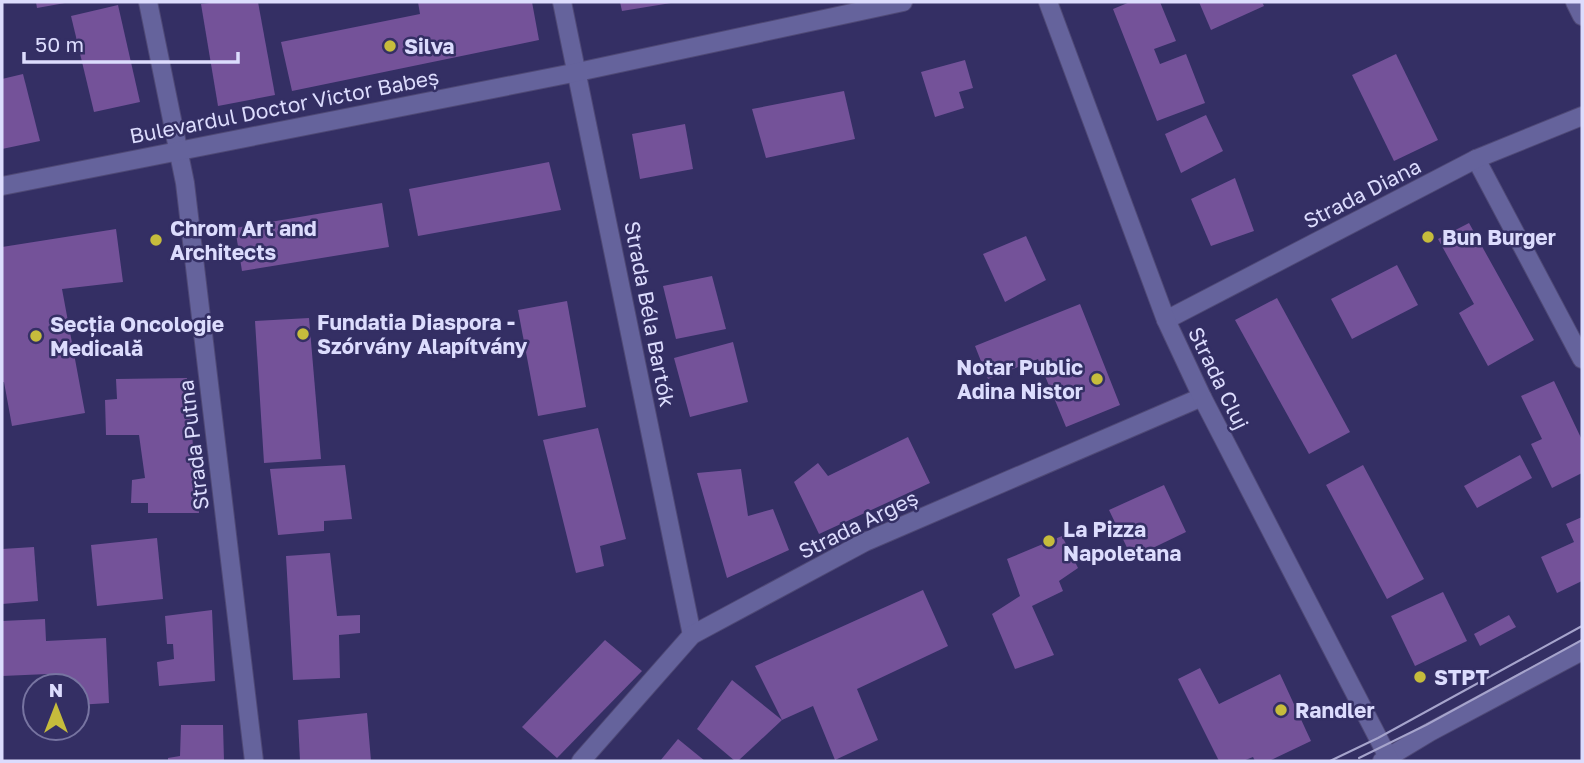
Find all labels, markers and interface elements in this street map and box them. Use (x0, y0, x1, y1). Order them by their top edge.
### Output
scale bar (24, 21, 238, 65)
text: 50 m (35, 31, 84, 57)
place label: Silva (404, 33, 455, 59)
marker: Silva (382, 38, 398, 54)
street label: Bulevardul Doctor Victor Babeș (127, 63, 441, 149)
street label: Strada Diana (1299, 152, 1425, 234)
place label: Chrom Art and Architects (170, 215, 317, 265)
street label: Strada Béla Bartók (619, 219, 681, 409)
place label: Bun Burger (1442, 224, 1556, 250)
marker: Bun Burger (1420, 229, 1436, 245)
marker: Chrom Art and Architects (148, 232, 164, 248)
place label: Fundatia Diaspora - Szórvány Alapítvány (317, 309, 528, 359)
place label: Secția Oncologie Medicală (50, 311, 224, 361)
street label: Strada Cluj (1183, 323, 1255, 433)
marker: Fundatia Diaspora - Szórvány Alapítvány (295, 326, 311, 342)
marker: Secția Oncologie Medicală (28, 328, 44, 344)
place label: Notar Public Adina Nistor (956, 354, 1083, 404)
marker: Notar Public Adina Nistor (1089, 371, 1105, 387)
street label: Strada Putna (172, 378, 214, 512)
street label: Strada Argeș (794, 484, 922, 564)
place label: La Pizza Napoletana (1063, 516, 1181, 566)
marker: La Pizza Napoletana (1041, 533, 1057, 549)
place label: STPT (1434, 664, 1489, 690)
marker: STPT (1412, 669, 1428, 685)
north arrow (21, 672, 91, 742)
text: N (49, 678, 63, 701)
place label: Randler (1295, 697, 1375, 723)
marker: Randler (1273, 702, 1289, 718)

